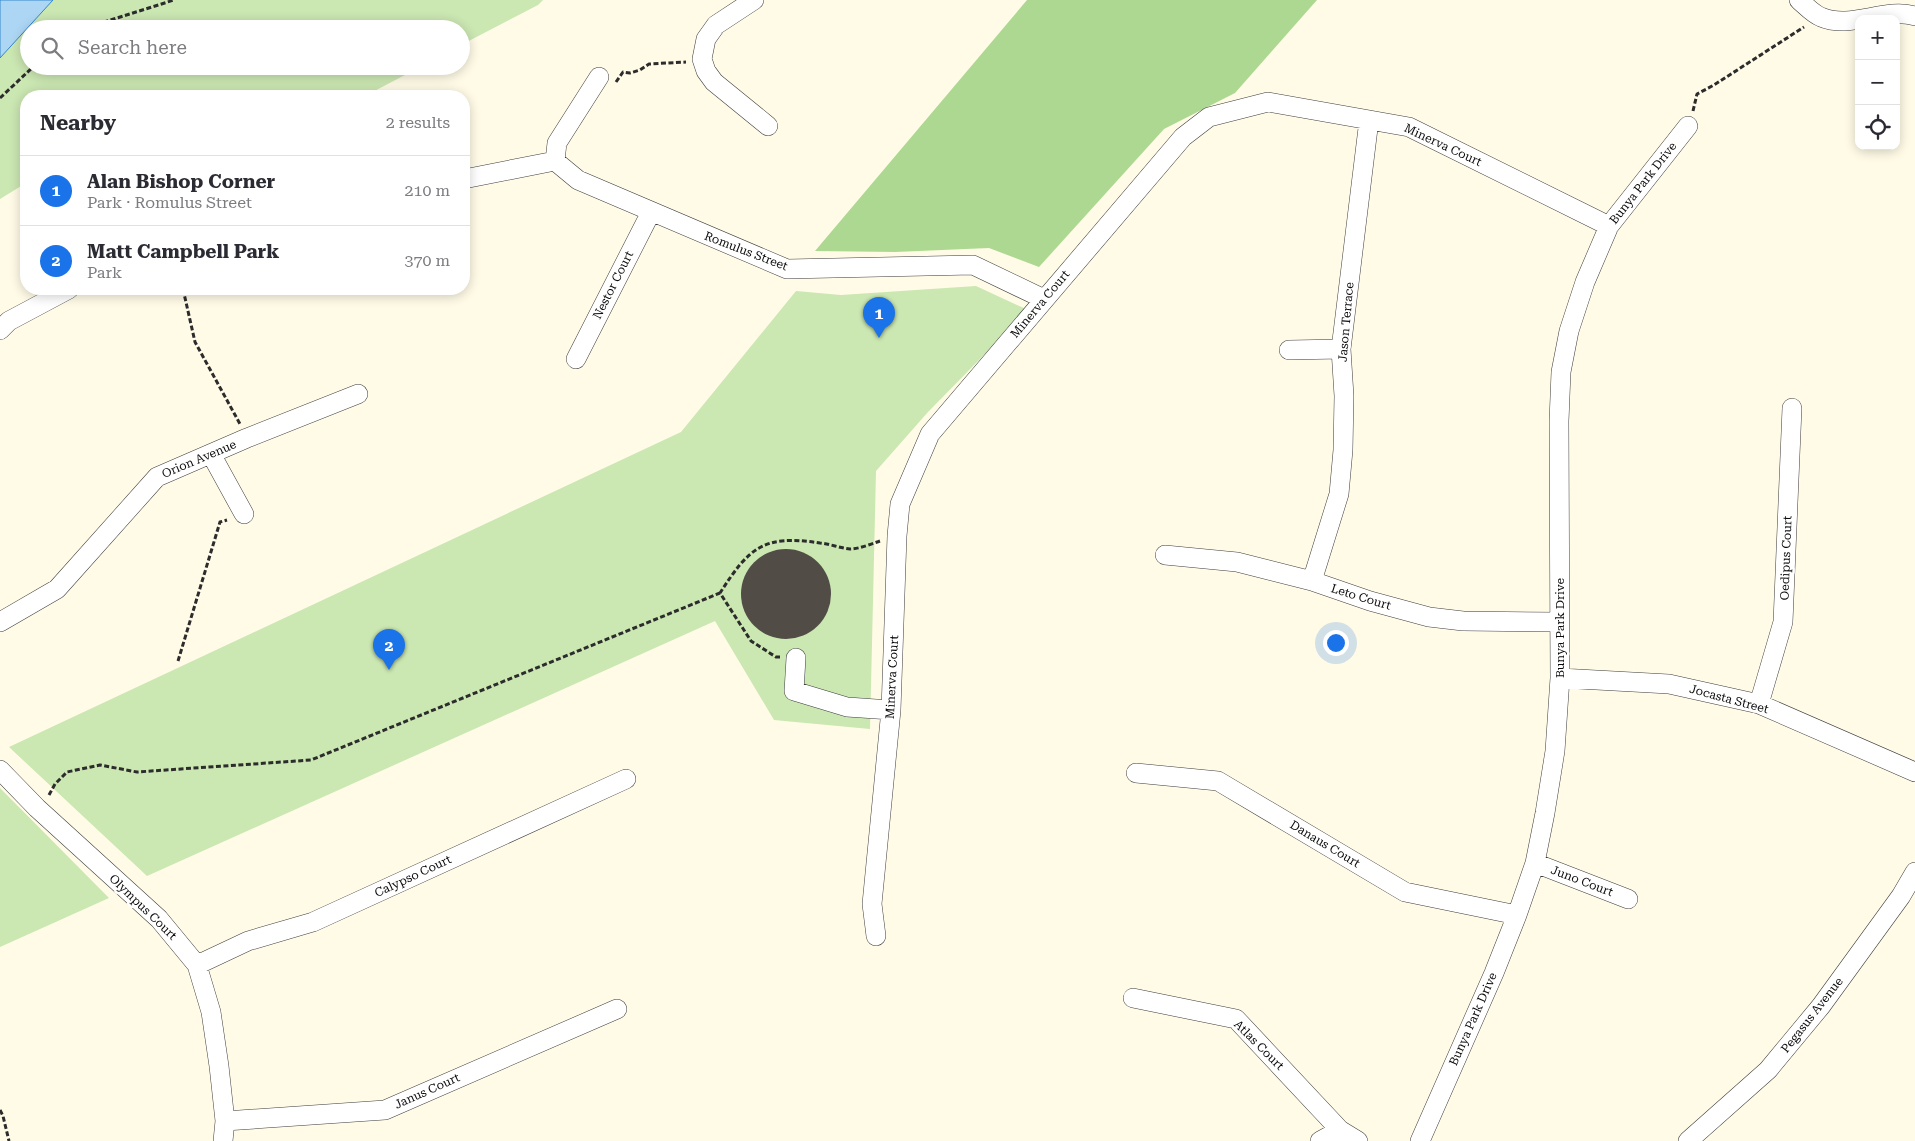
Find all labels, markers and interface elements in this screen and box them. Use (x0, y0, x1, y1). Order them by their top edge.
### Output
map controls (1855, 15, 1900, 150)
button: + (1855, 15, 1900, 60)
search box (20, 20, 470, 75)
icon: search (38, 34, 66, 62)
text: Search here (78, 36, 187, 59)
button: − (1855, 60, 1900, 105)
button: locate (1855, 105, 1900, 150)
text: Nearby (40, 111, 116, 135)
text: 2 results (386, 113, 450, 132)
street label: Minerva Court (1402, 121, 1485, 169)
street label: Bunya Park Drive (1607, 139, 1680, 227)
text: Alan Bishop Corner (87, 170, 275, 193)
text: 1 (52, 181, 60, 200)
text: 210 m (404, 181, 450, 200)
text: Park · Romulus Street (87, 193, 252, 212)
street label: Romulus Street (702, 229, 790, 274)
text: Matt Campbell Park (87, 240, 279, 263)
street label: Nestor Court (590, 248, 636, 321)
text: 2 (52, 251, 60, 270)
text: 370 m (404, 251, 450, 270)
text: Park (87, 263, 122, 282)
street label: Minerva Court (1008, 267, 1073, 341)
street label: Jason Terrace (1336, 281, 1356, 362)
pin: 1 (863, 297, 895, 338)
street label: Orion Avenue (160, 437, 239, 481)
street label: Oedipus Court (1778, 515, 1794, 601)
street label: Bunya Park Drive (1553, 577, 1567, 678)
street label: Leto Court (1329, 581, 1393, 613)
pin: 2 (373, 629, 405, 670)
your location (1323, 630, 1349, 656)
street label: Minerva Court (883, 634, 901, 719)
street label: Jocasta Street (1688, 682, 1771, 716)
street label: Danaus Court (1287, 818, 1363, 871)
street label: Calypso Court (372, 852, 454, 900)
street label: Juno Court (1549, 863, 1615, 899)
street label: Olympus Court (106, 871, 180, 943)
street label: Bunya Park Drive (1446, 970, 1500, 1068)
street label: Pegasus Avenue (1778, 974, 1846, 1056)
street label: Atlas Court (1231, 1017, 1287, 1073)
street label: Janus Court (392, 1070, 462, 1112)

